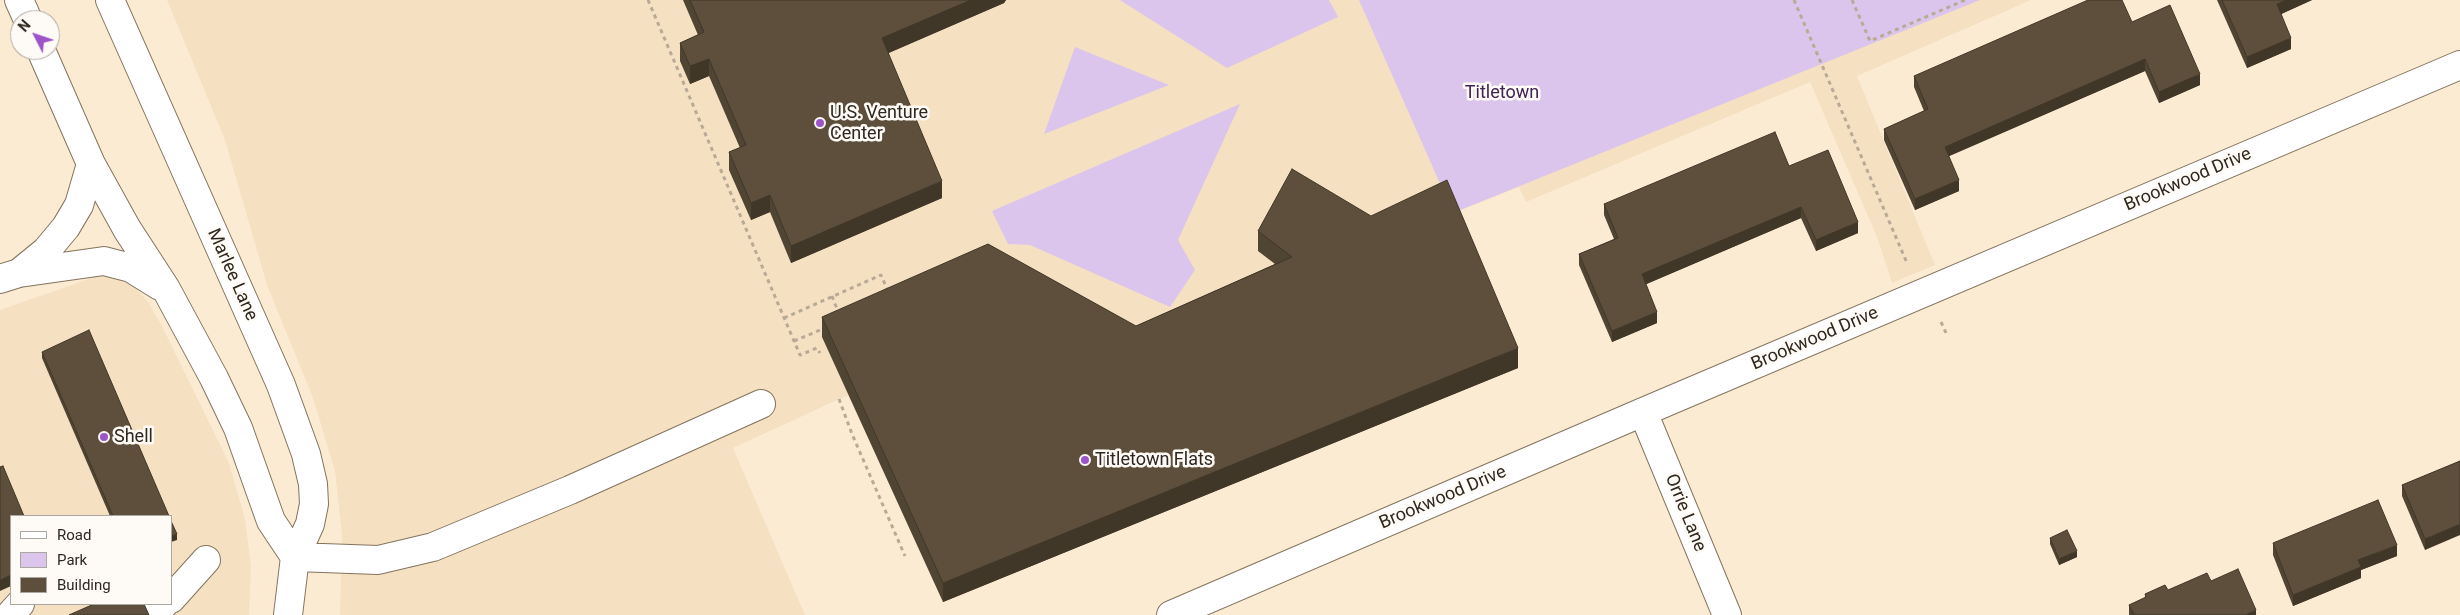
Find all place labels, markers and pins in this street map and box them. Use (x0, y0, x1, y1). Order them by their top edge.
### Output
place label: U.S. Venture Center (830, 102, 928, 144)
marker: U.S. Venture Center (814, 117, 826, 129)
place label: Shell (114, 426, 153, 448)
marker: Shell (98, 431, 110, 443)
place label: Titletown Flats (1095, 449, 1213, 471)
marker: Titletown Flats (1079, 454, 1091, 466)

